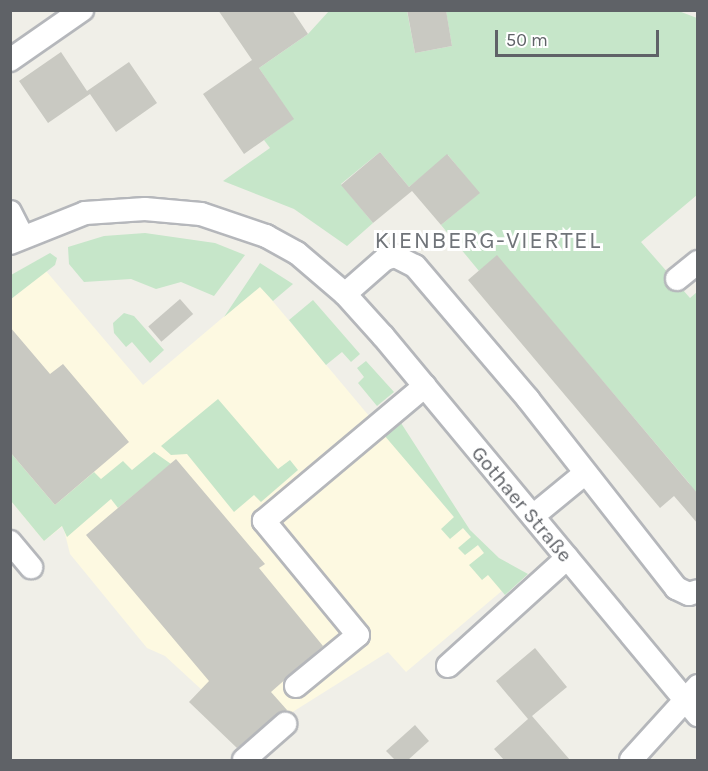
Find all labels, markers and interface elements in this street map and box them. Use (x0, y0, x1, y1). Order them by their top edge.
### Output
scale bar (498, 18, 662, 56)
text: 50 m (506, 29, 548, 51)
district label: KIENBERG-VIERTEL (374, 227, 602, 255)
street label: Gothaer Straße (466, 441, 578, 567)

